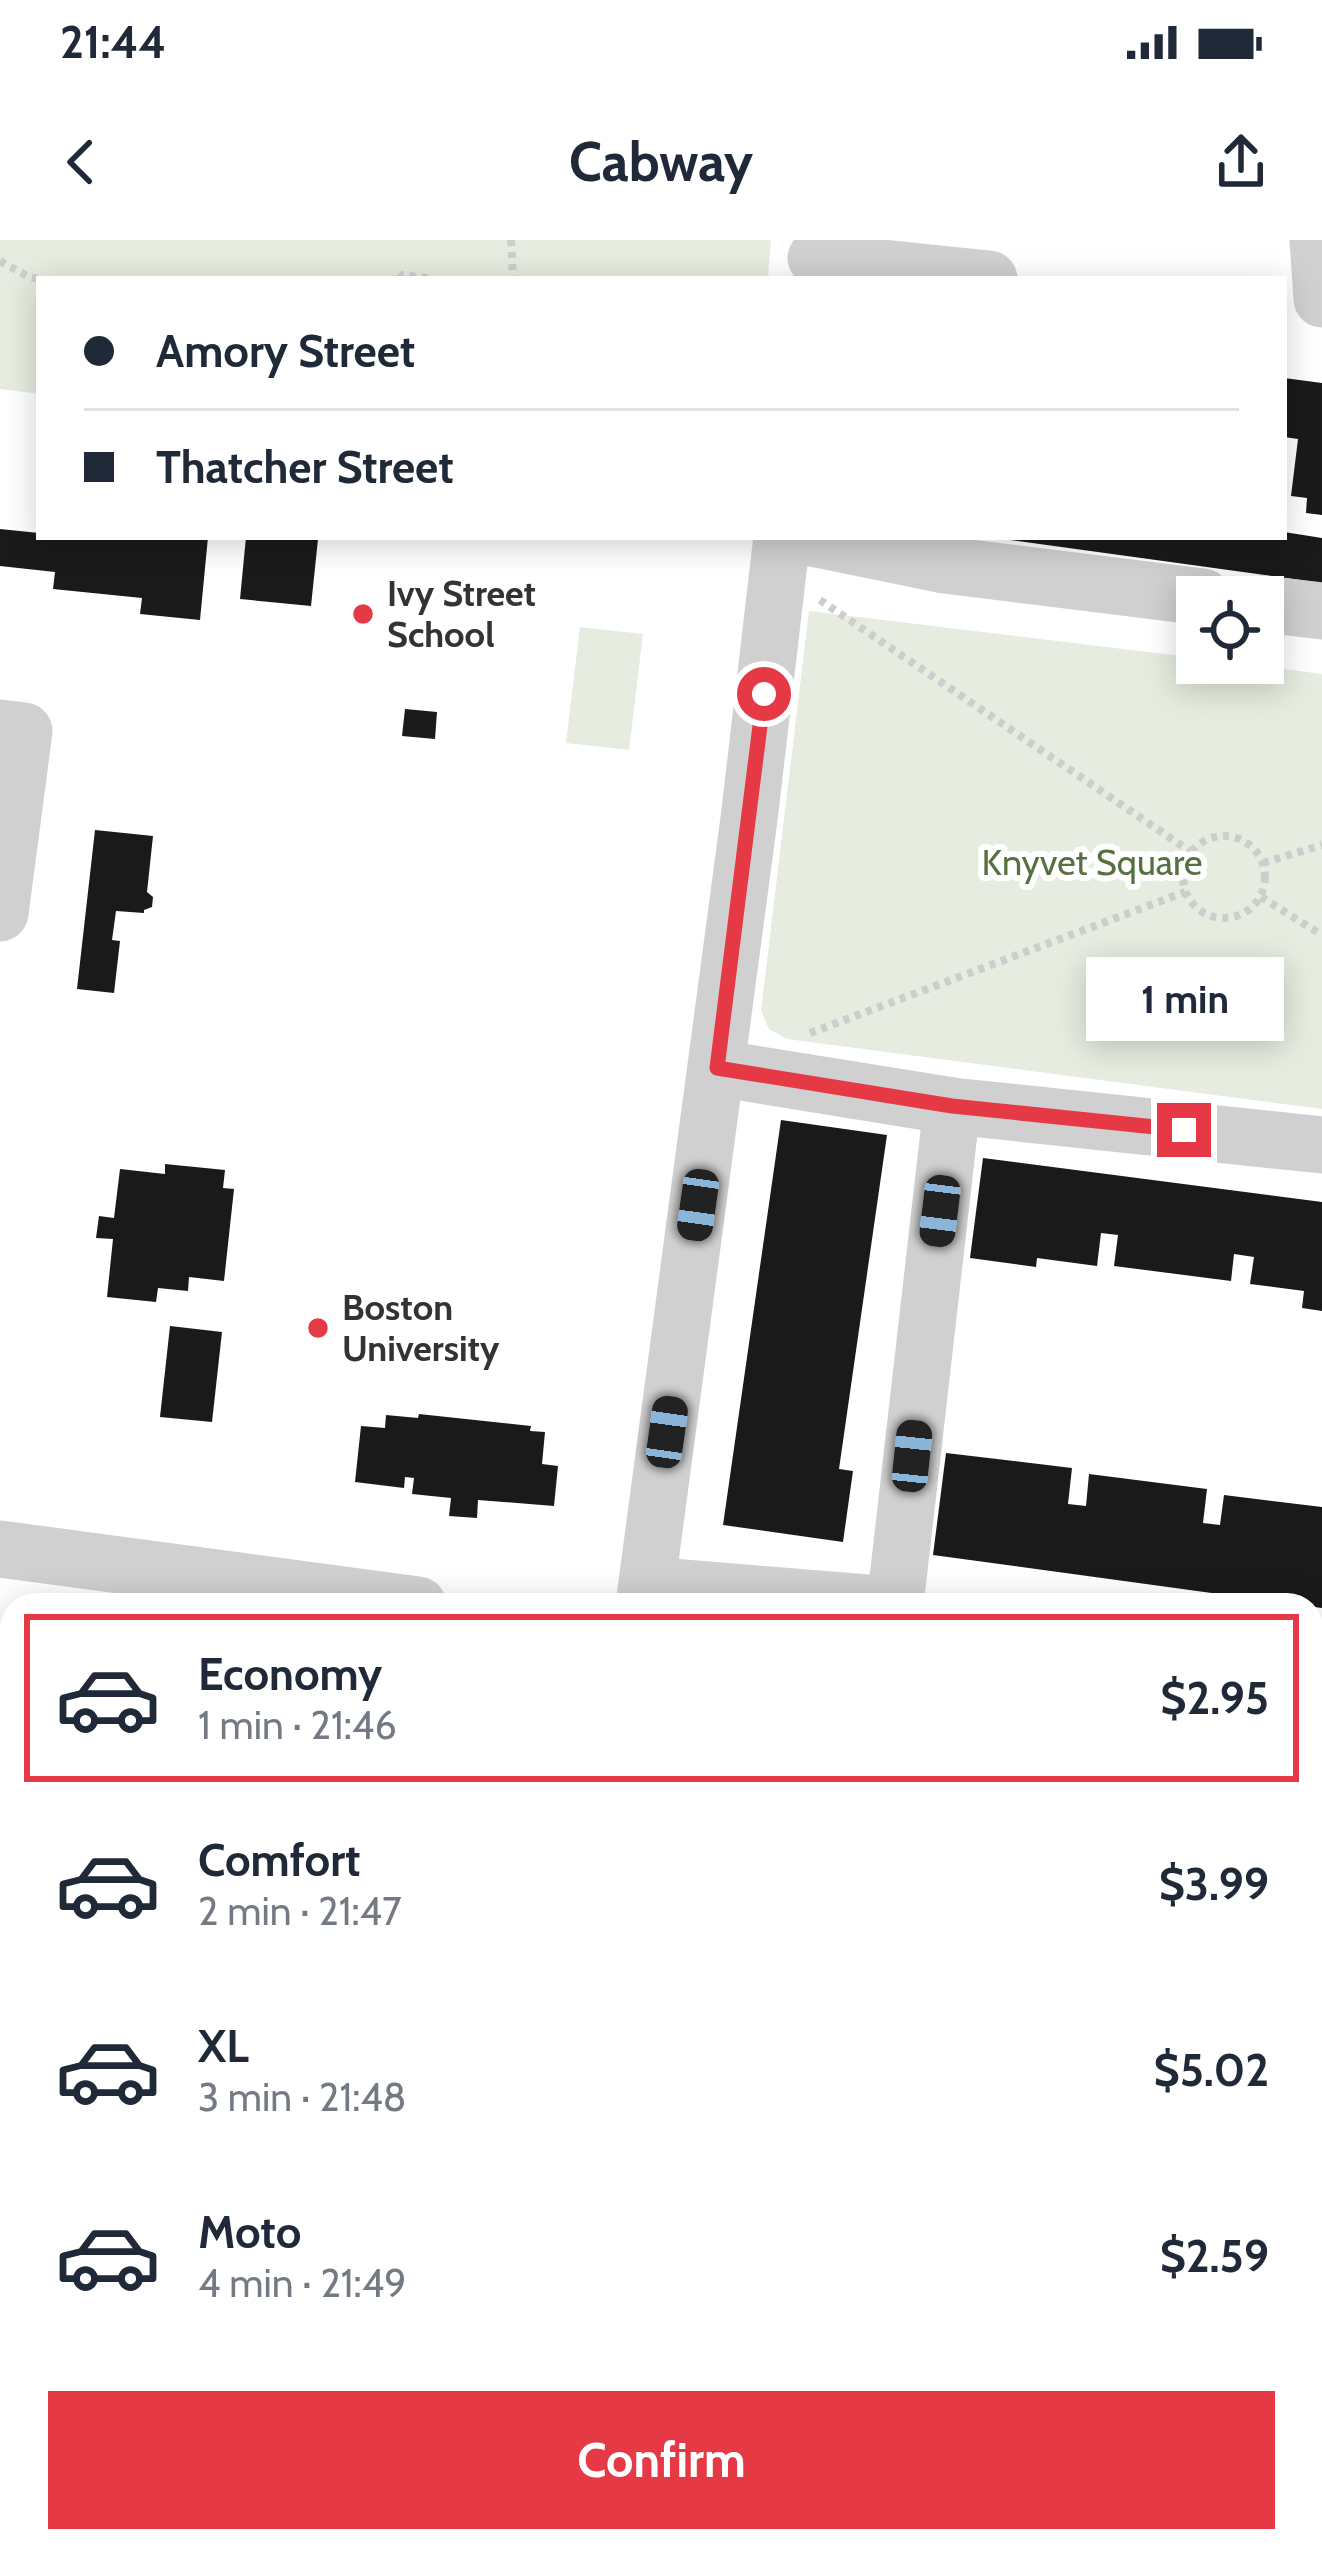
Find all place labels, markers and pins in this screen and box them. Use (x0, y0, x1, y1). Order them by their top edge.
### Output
place label: Ivy Street School (387, 571, 536, 656)
marker: Ivy Street School (350, 601, 376, 627)
place label: Boston University (342, 1285, 500, 1370)
marker: Boston University (305, 1315, 331, 1341)

